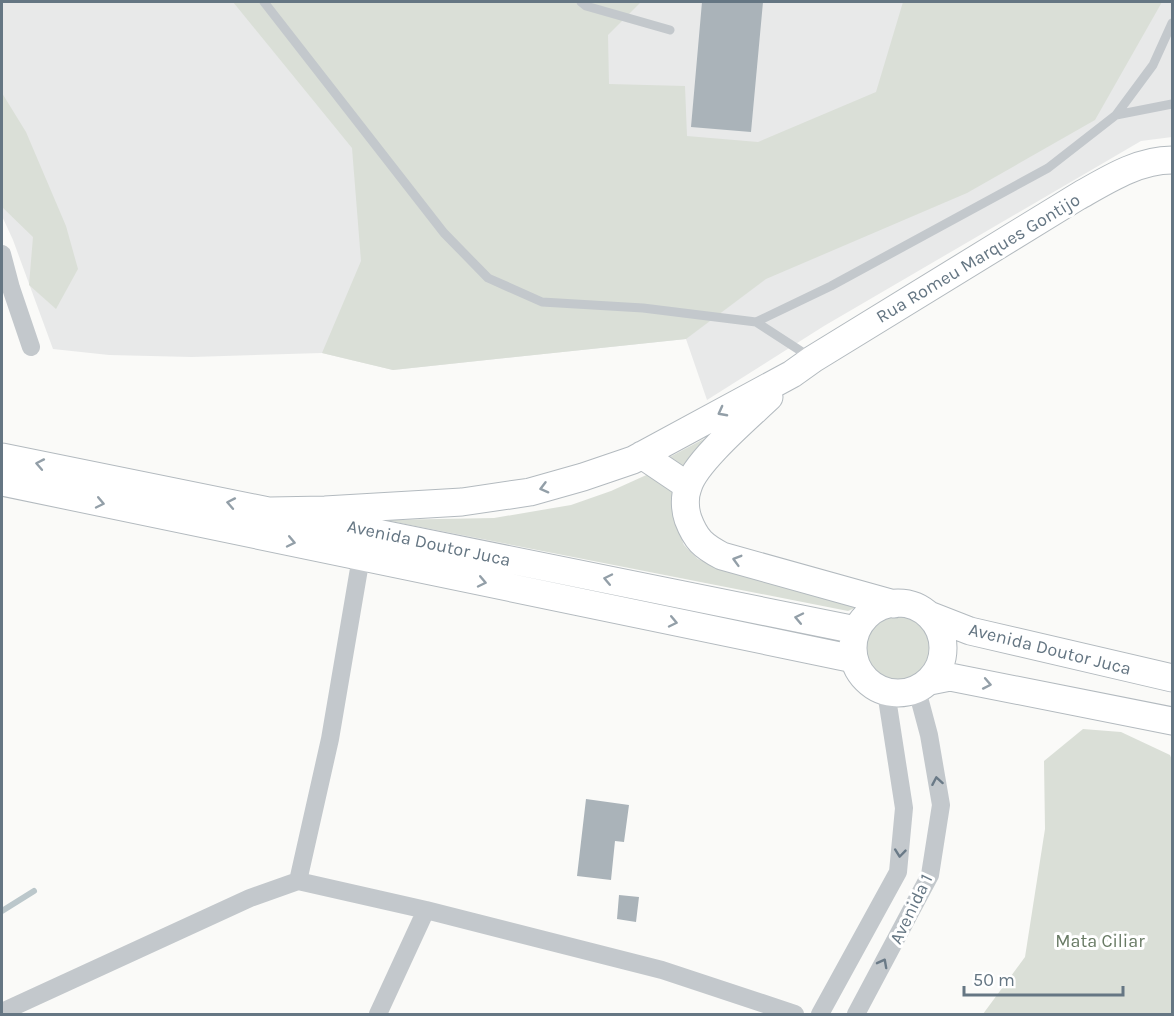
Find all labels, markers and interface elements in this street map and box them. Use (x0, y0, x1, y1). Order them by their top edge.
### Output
street label: Rua Romeu Marques Gontijo (872, 188, 1084, 328)
one-way arrow (718, 405, 728, 416)
one-way arrow (35, 458, 45, 471)
one-way arrow (539, 481, 550, 493)
one-way arrow (95, 496, 105, 509)
one-way arrow (227, 497, 237, 510)
street label: Avenida Doutor Juca (345, 515, 513, 571)
one-way arrow (286, 535, 296, 548)
one-way arrow (732, 555, 743, 567)
one-way arrow (603, 573, 613, 586)
one-way arrow (476, 575, 486, 588)
one-way arrow (794, 612, 804, 625)
one-way arrow (667, 615, 677, 628)
street label: Avenida Doutor Juca (966, 618, 1134, 680)
one-way arrow (982, 677, 992, 690)
one-way arrow (931, 776, 944, 786)
one-way arrow (894, 849, 907, 858)
street label: Avenida 1 (885, 870, 937, 948)
park label: Mata Ciliar (1055, 930, 1145, 952)
one-way arrow (876, 959, 887, 969)
scale bar (964, 959, 1123, 997)
text: 50 m (973, 969, 1015, 991)

